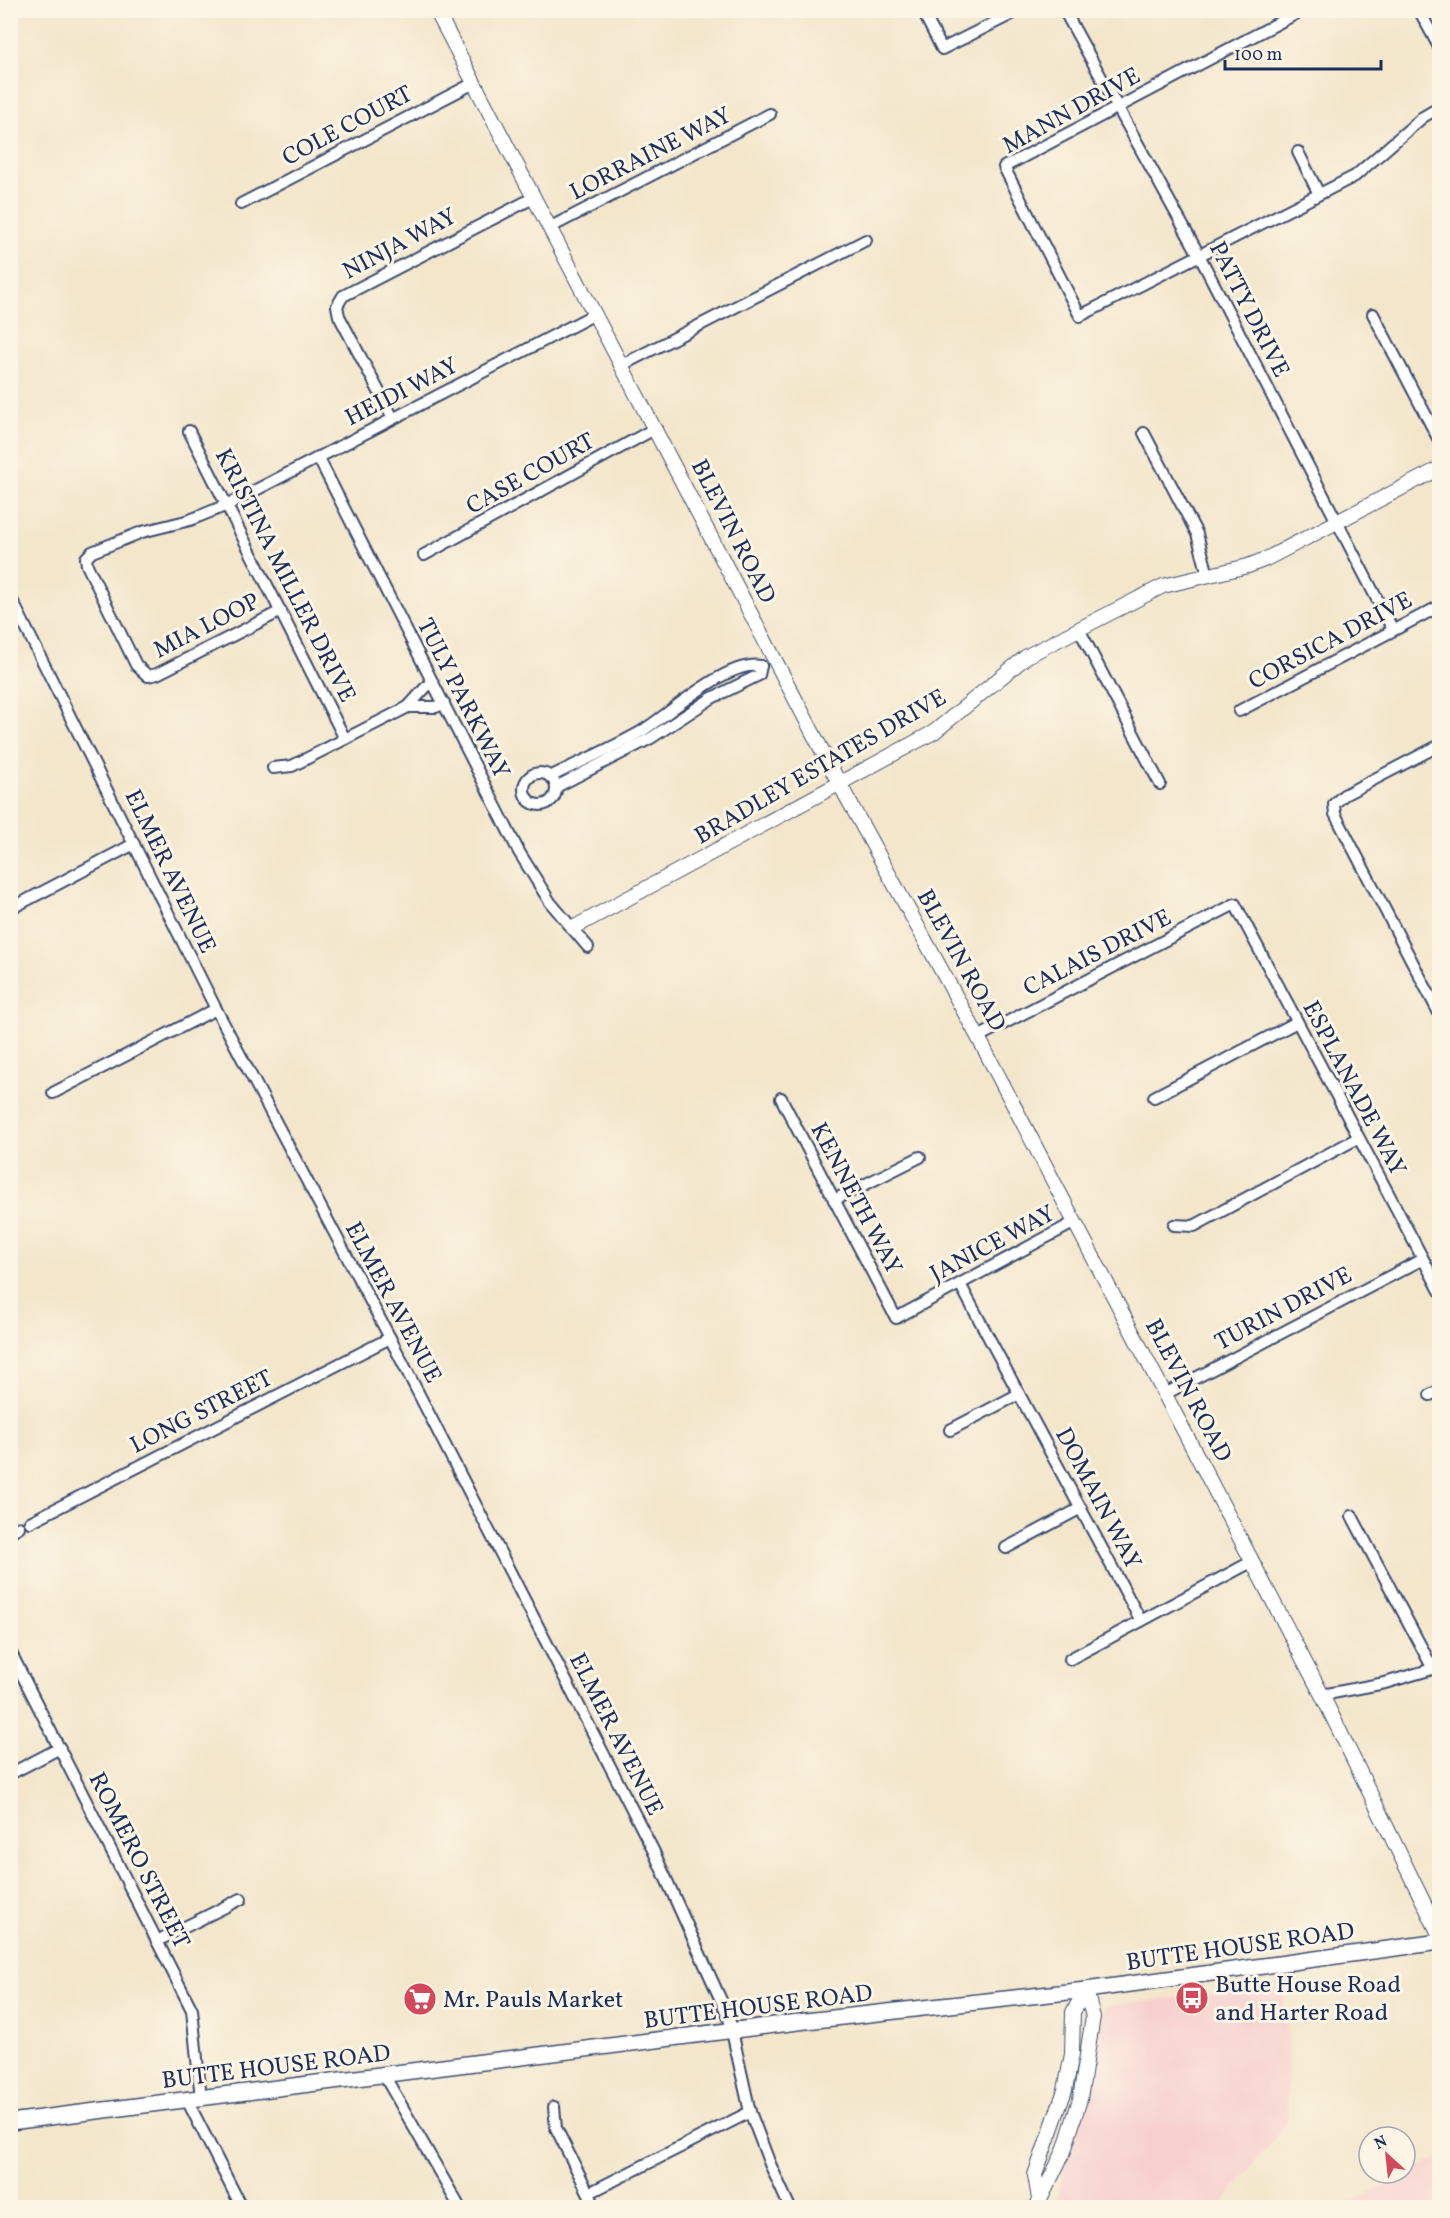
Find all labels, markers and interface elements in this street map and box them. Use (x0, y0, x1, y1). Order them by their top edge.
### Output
scale bar (1225, 33, 1381, 71)
text: 100 m (1234, 43, 1283, 68)
street label: MANN DRIVE (997, 60, 1147, 164)
street label: COLE COURT (277, 78, 419, 175)
street label: LORRAINE WAY (564, 99, 738, 210)
street label: NINJA WAY (337, 200, 463, 289)
street label: PATTY DRIVE (1199, 236, 1297, 384)
street label: HEIDI WAY (339, 350, 464, 436)
street label: CASE COURT (461, 425, 601, 524)
street label: KRISTINA MILLER DRIVE (205, 443, 363, 709)
street label: BLEVIN ROAD (681, 454, 783, 610)
street label: CORSICA DRIVE (1243, 584, 1419, 699)
street label: MIA LOOP (148, 586, 266, 668)
street label: TULY PARKWAY (407, 613, 517, 785)
street label: BRADLEY ESTATES DRIVE (689, 682, 953, 854)
street label: ELMER AVENUE (115, 784, 224, 960)
street label: BLEVIN ROAD (907, 884, 1013, 1038)
street label: CALAIS DRIVE (1018, 902, 1178, 1006)
street label: ESPLANADE WAY (1293, 995, 1414, 1183)
street label: KENNETH WAY (801, 1117, 910, 1281)
street label: JANICE WAY (924, 1198, 1061, 1292)
street label: ELMER AVENUE (335, 1216, 449, 1390)
street label: TURIN DRIVE (1209, 1259, 1359, 1360)
street label: BLEVIN ROAD (1135, 1313, 1239, 1469)
street label: LONG STREET (125, 1362, 279, 1463)
street label: DOMAIN WAY (1045, 1422, 1149, 1576)
street label: ELMER AVENUE (560, 1648, 671, 1822)
street label: ROMERO STREET (79, 1767, 197, 1955)
street label: BUTTE HOUSE ROAD (1124, 1915, 1357, 1981)
place label: Butte House Road and Harter Road (1215, 1969, 1401, 2031)
street label: BUTTE HOUSE ROAD (642, 1977, 874, 2039)
bus stop icon: Butte House Road and Harter Road (1174, 1980, 1210, 2016)
supermarket icon: Mr. Pauls Market (402, 1981, 438, 2017)
place label: Mr. Pauls Market (443, 1984, 623, 2018)
street label: BUTTE HOUSE ROAD (160, 2037, 392, 2099)
north arrow (1357, 2125, 1417, 2185)
text: N (1371, 2131, 1392, 2156)

